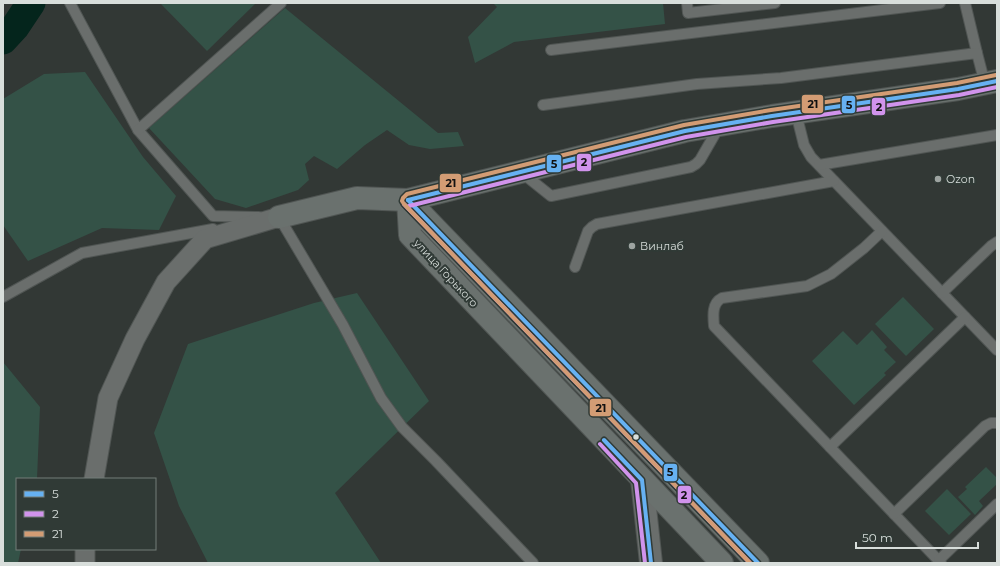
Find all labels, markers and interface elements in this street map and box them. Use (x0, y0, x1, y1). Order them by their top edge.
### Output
line badge: 21 (801, 94, 824, 114)
line badge: 5 (841, 95, 856, 114)
text: 21 (808, 97, 818, 111)
line badge: 2 (871, 97, 886, 116)
text: 5 (846, 98, 853, 112)
text: 2 (876, 100, 883, 114)
line badge: 2 (576, 153, 592, 172)
line badge: 5 (546, 154, 562, 173)
text: 2 (581, 155, 588, 169)
text: 5 (551, 157, 558, 171)
place label: Ozon (946, 172, 975, 186)
line badge: 21 (439, 173, 462, 193)
marker: Ozon (933, 174, 943, 184)
text: 21 (446, 176, 456, 190)
street label: улица Горького (410, 235, 481, 310)
place label: Винлаб (640, 239, 684, 253)
marker: Винлаб (627, 241, 637, 251)
line badge: 21 (589, 398, 612, 417)
text: 21 (596, 401, 606, 415)
unlabelled marker (631, 432, 641, 442)
line badge: 5 (663, 463, 678, 482)
text: 5 (667, 465, 674, 479)
legend (16, 478, 156, 550)
line badge: 2 (677, 485, 692, 504)
text: 5 (52, 486, 59, 501)
text: 2 (681, 488, 688, 502)
text: 2 (52, 506, 59, 521)
scale bar (856, 524, 978, 550)
text: 21 (52, 526, 63, 541)
text: 50 m (862, 530, 893, 545)

